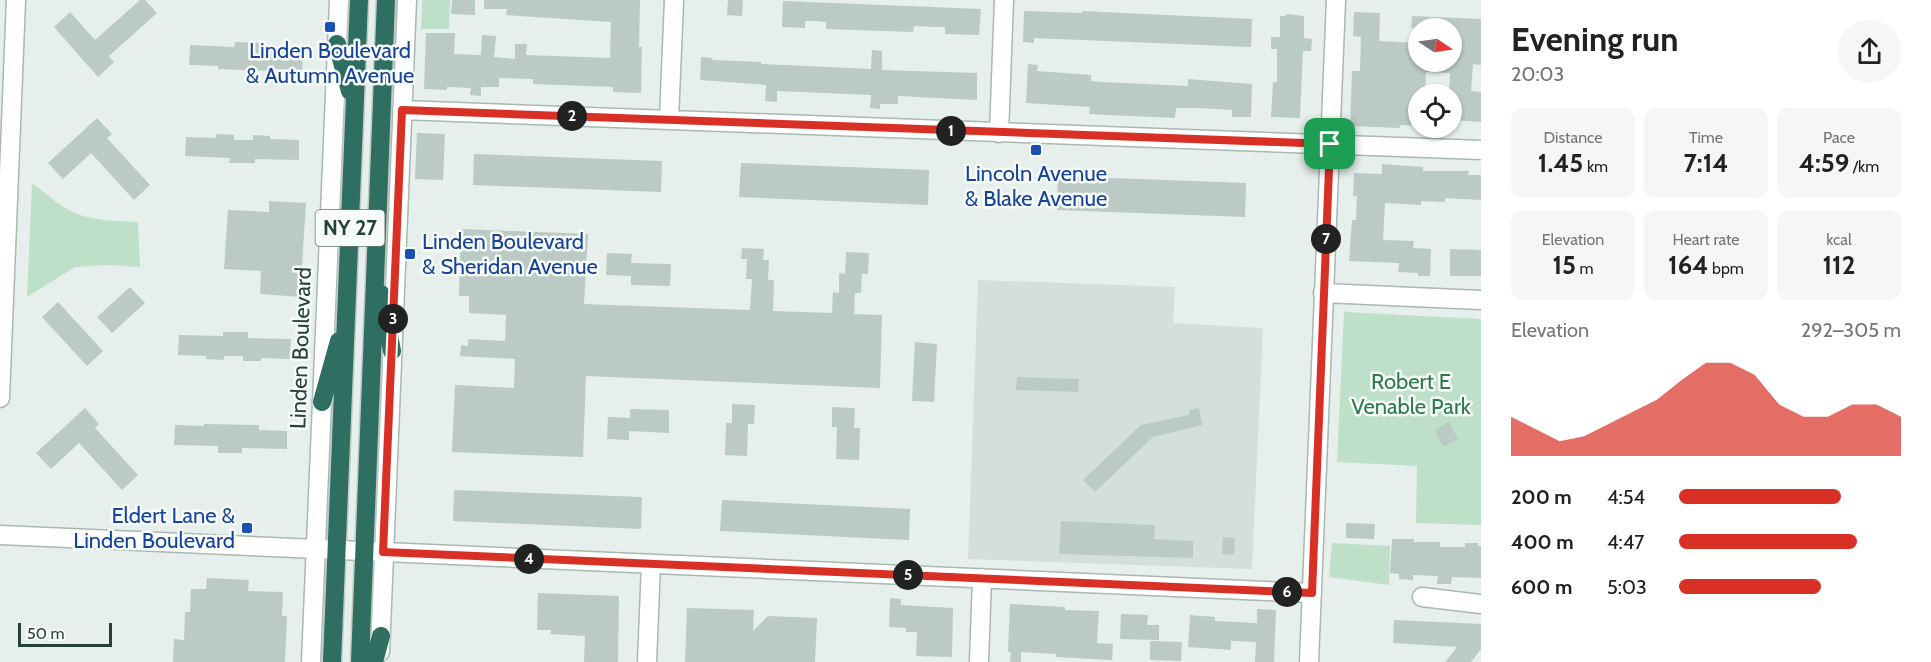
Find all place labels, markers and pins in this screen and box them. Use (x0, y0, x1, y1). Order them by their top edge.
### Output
marker: Linden Boulevard & Autumn Avenue (323, 20, 337, 34)
place label: Linden Boulevard & Autumn Avenue (246, 37, 414, 89)
pin: 2 (557, 101, 587, 131)
pin: 1 (936, 116, 966, 146)
pin (1304, 118, 1355, 169)
marker: Lincoln Avenue & Blake Avenue (1029, 143, 1043, 157)
place label: Lincoln Avenue & Blake Avenue (965, 160, 1107, 212)
pin: 7 (1311, 224, 1341, 254)
place label: Linden Boulevard & Sheridan Avenue (422, 228, 598, 280)
marker: Linden Boulevard & Sheridan Avenue (403, 247, 417, 261)
pin: 3 (378, 304, 408, 334)
place label: Eldert Lane & Linden Boulevard (73, 502, 236, 554)
marker: Eldert Lane & Linden Boulevard (240, 521, 254, 535)
pin: 4 (514, 544, 544, 574)
pin: 5 (893, 560, 923, 590)
pin: 6 (1272, 577, 1302, 607)

